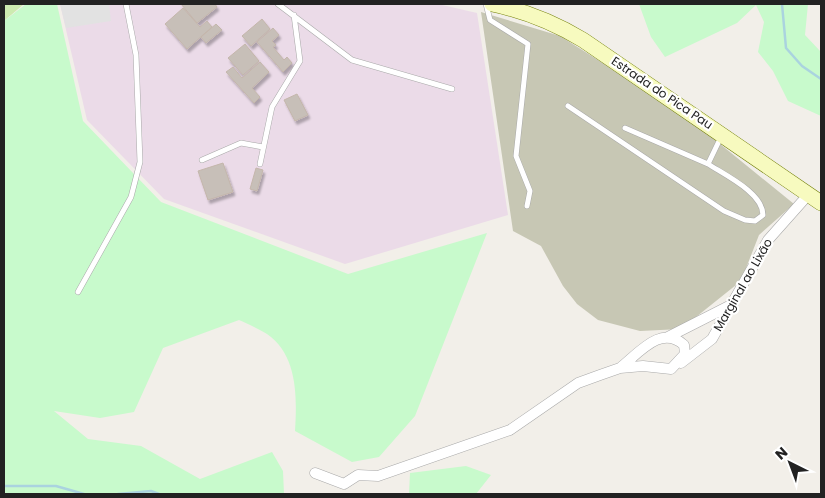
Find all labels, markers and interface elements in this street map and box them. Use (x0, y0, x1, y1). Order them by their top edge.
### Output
street label: Estrada do Pica Pau (608, 52, 716, 133)
street label: Marginal ao Lixão (709, 235, 776, 334)
north arrow (765, 438, 815, 488)
text: N (771, 442, 792, 464)

